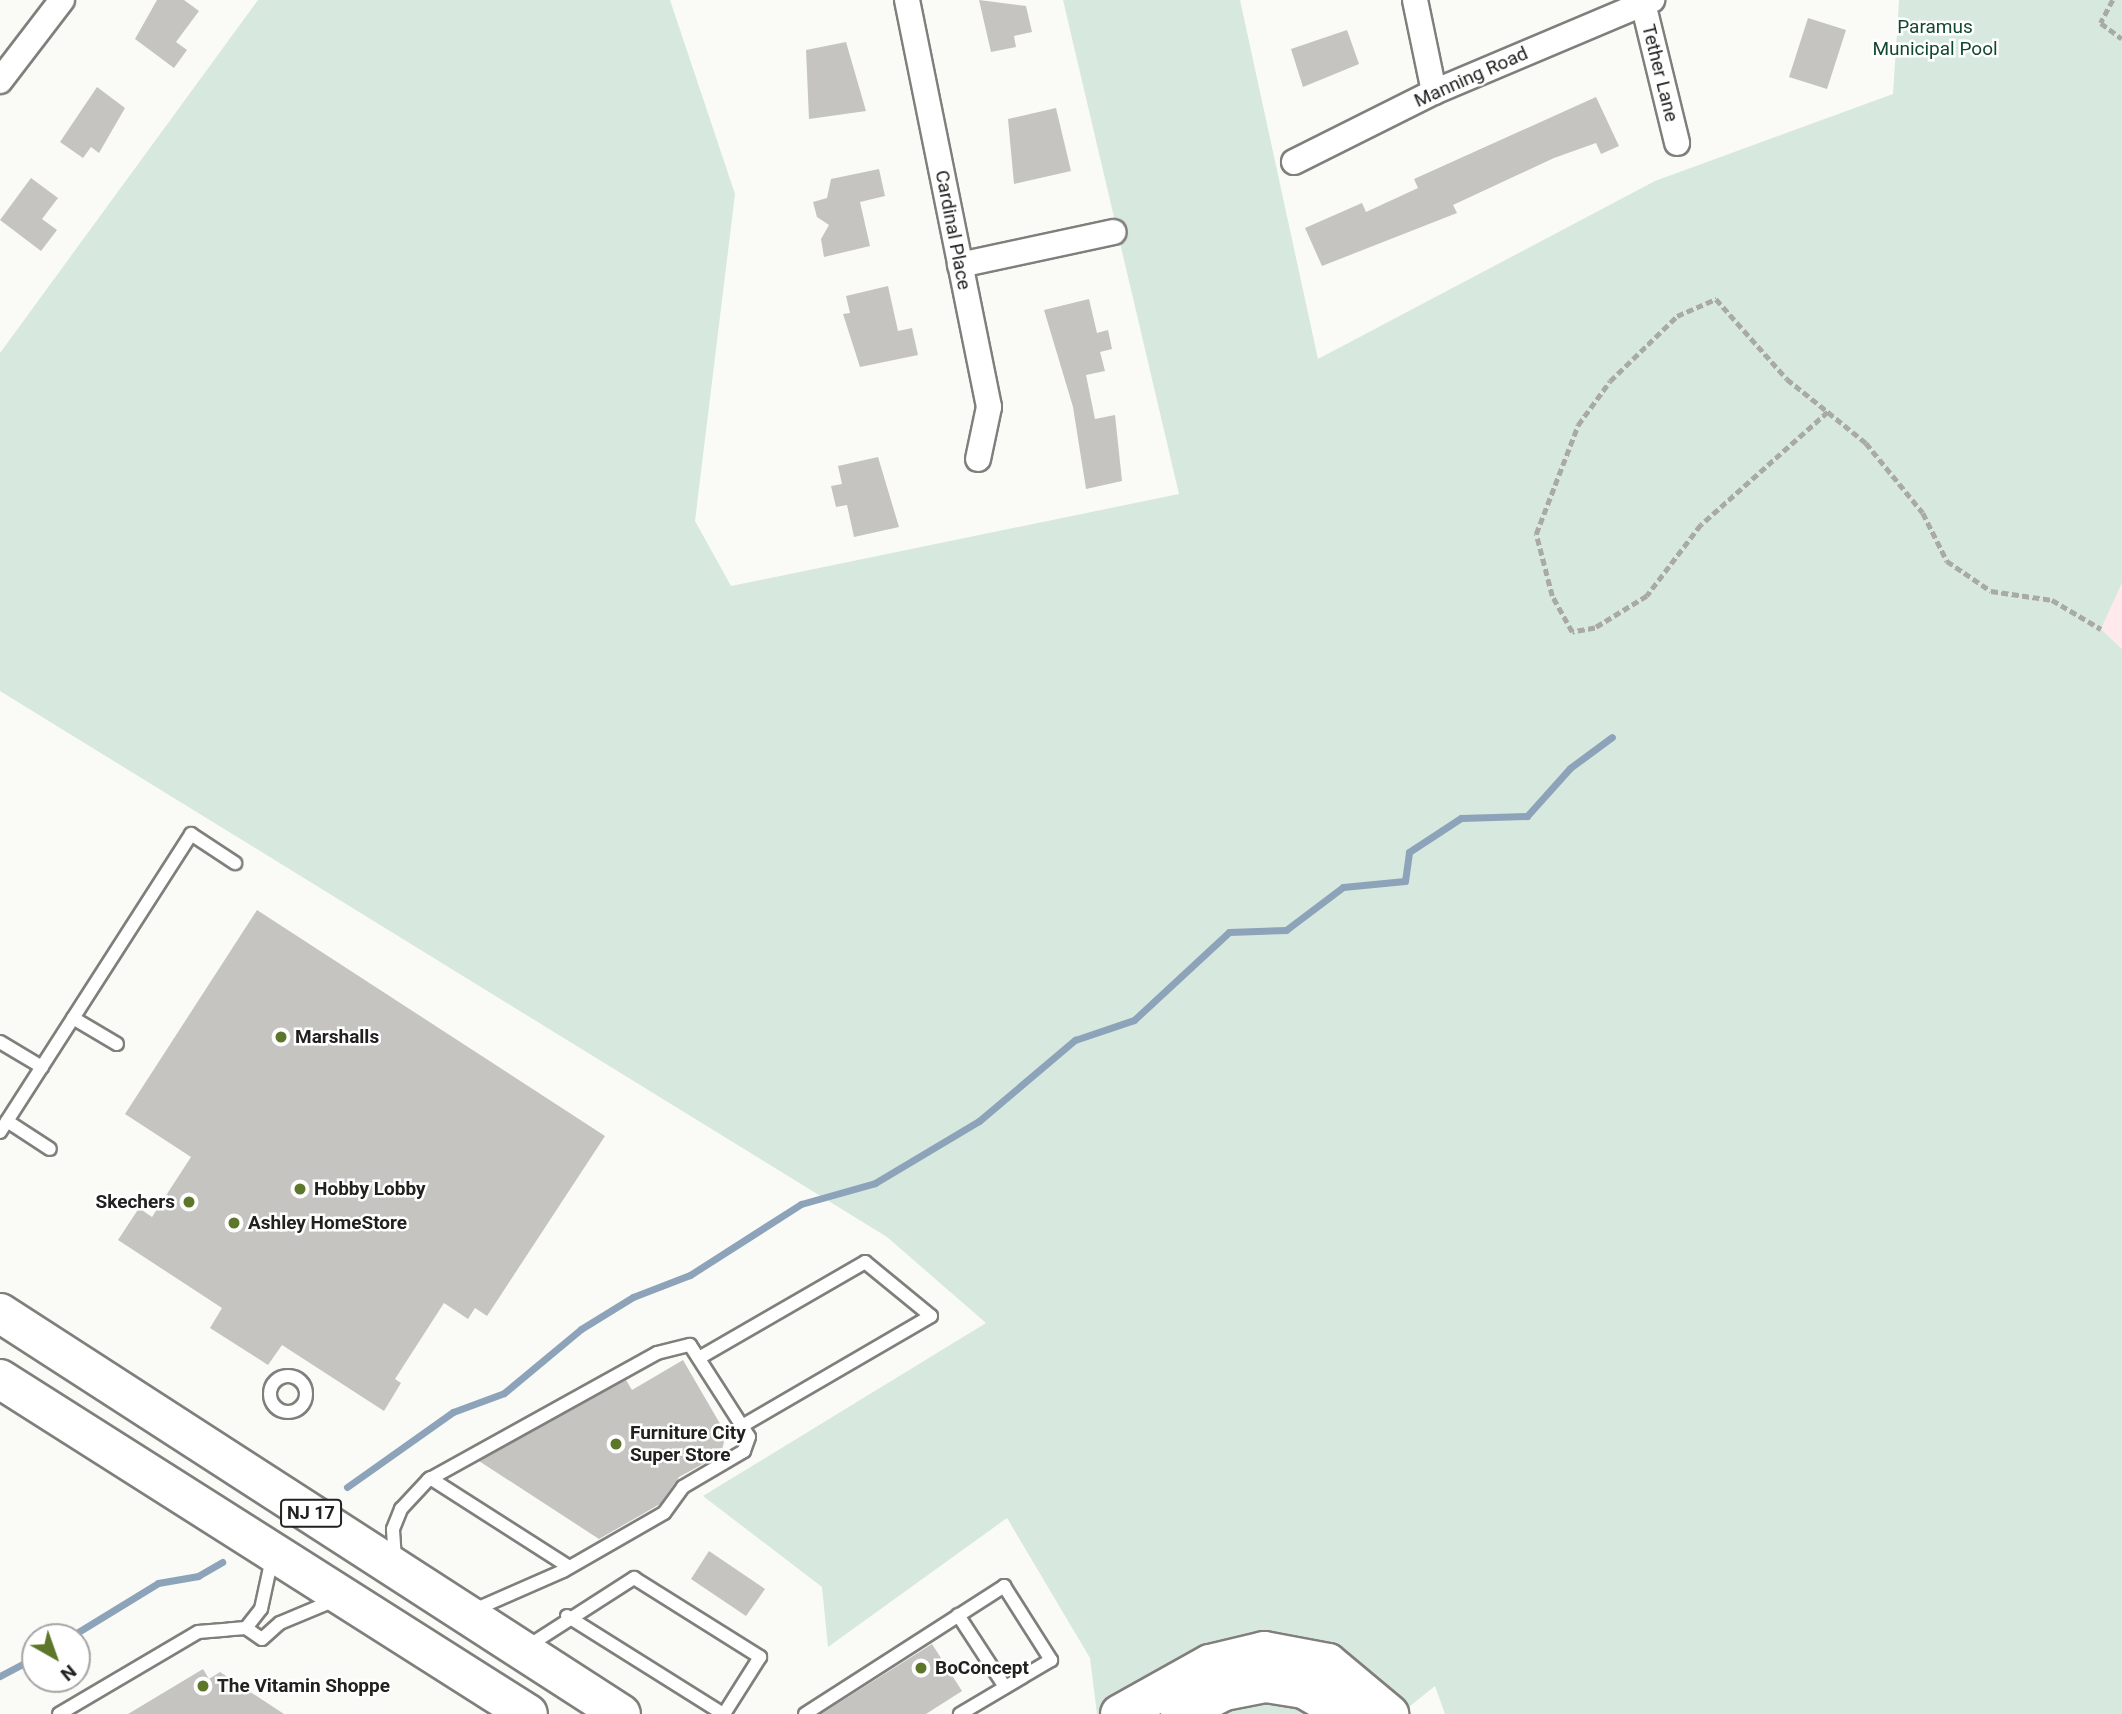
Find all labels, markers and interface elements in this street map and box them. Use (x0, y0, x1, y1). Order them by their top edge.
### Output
park label: Paramus Municipal Pool (1872, 16, 1998, 60)
street label: Tether Lane (1637, 22, 1683, 124)
street label: Manning Road (1411, 42, 1531, 112)
street label: Cardinal Place (930, 168, 976, 292)
place label: Marshalls (295, 1026, 379, 1048)
marker: Marshalls (273, 1029, 289, 1045)
place label: Hobby Lobby (314, 1178, 426, 1200)
marker: Hobby Lobby (292, 1181, 308, 1197)
place label: Skechers (96, 1191, 175, 1213)
marker: Skechers (181, 1194, 197, 1210)
place label: Ashley HomeStore (248, 1212, 407, 1234)
marker: Ashley HomeStore (226, 1215, 242, 1231)
place label: Furniture City Super Store (630, 1422, 746, 1466)
marker: Furniture City Super Store (608, 1436, 624, 1452)
road number: NJ 17 (280, 1498, 342, 1528)
north arrow (21, 1623, 91, 1693)
place label: BoConcept (935, 1657, 1029, 1679)
text: N (56, 1660, 81, 1686)
marker: BoConcept (913, 1660, 929, 1676)
place label: The Vitamin Shoppe (217, 1675, 390, 1697)
marker: The Vitamin Shoppe (195, 1678, 211, 1694)

